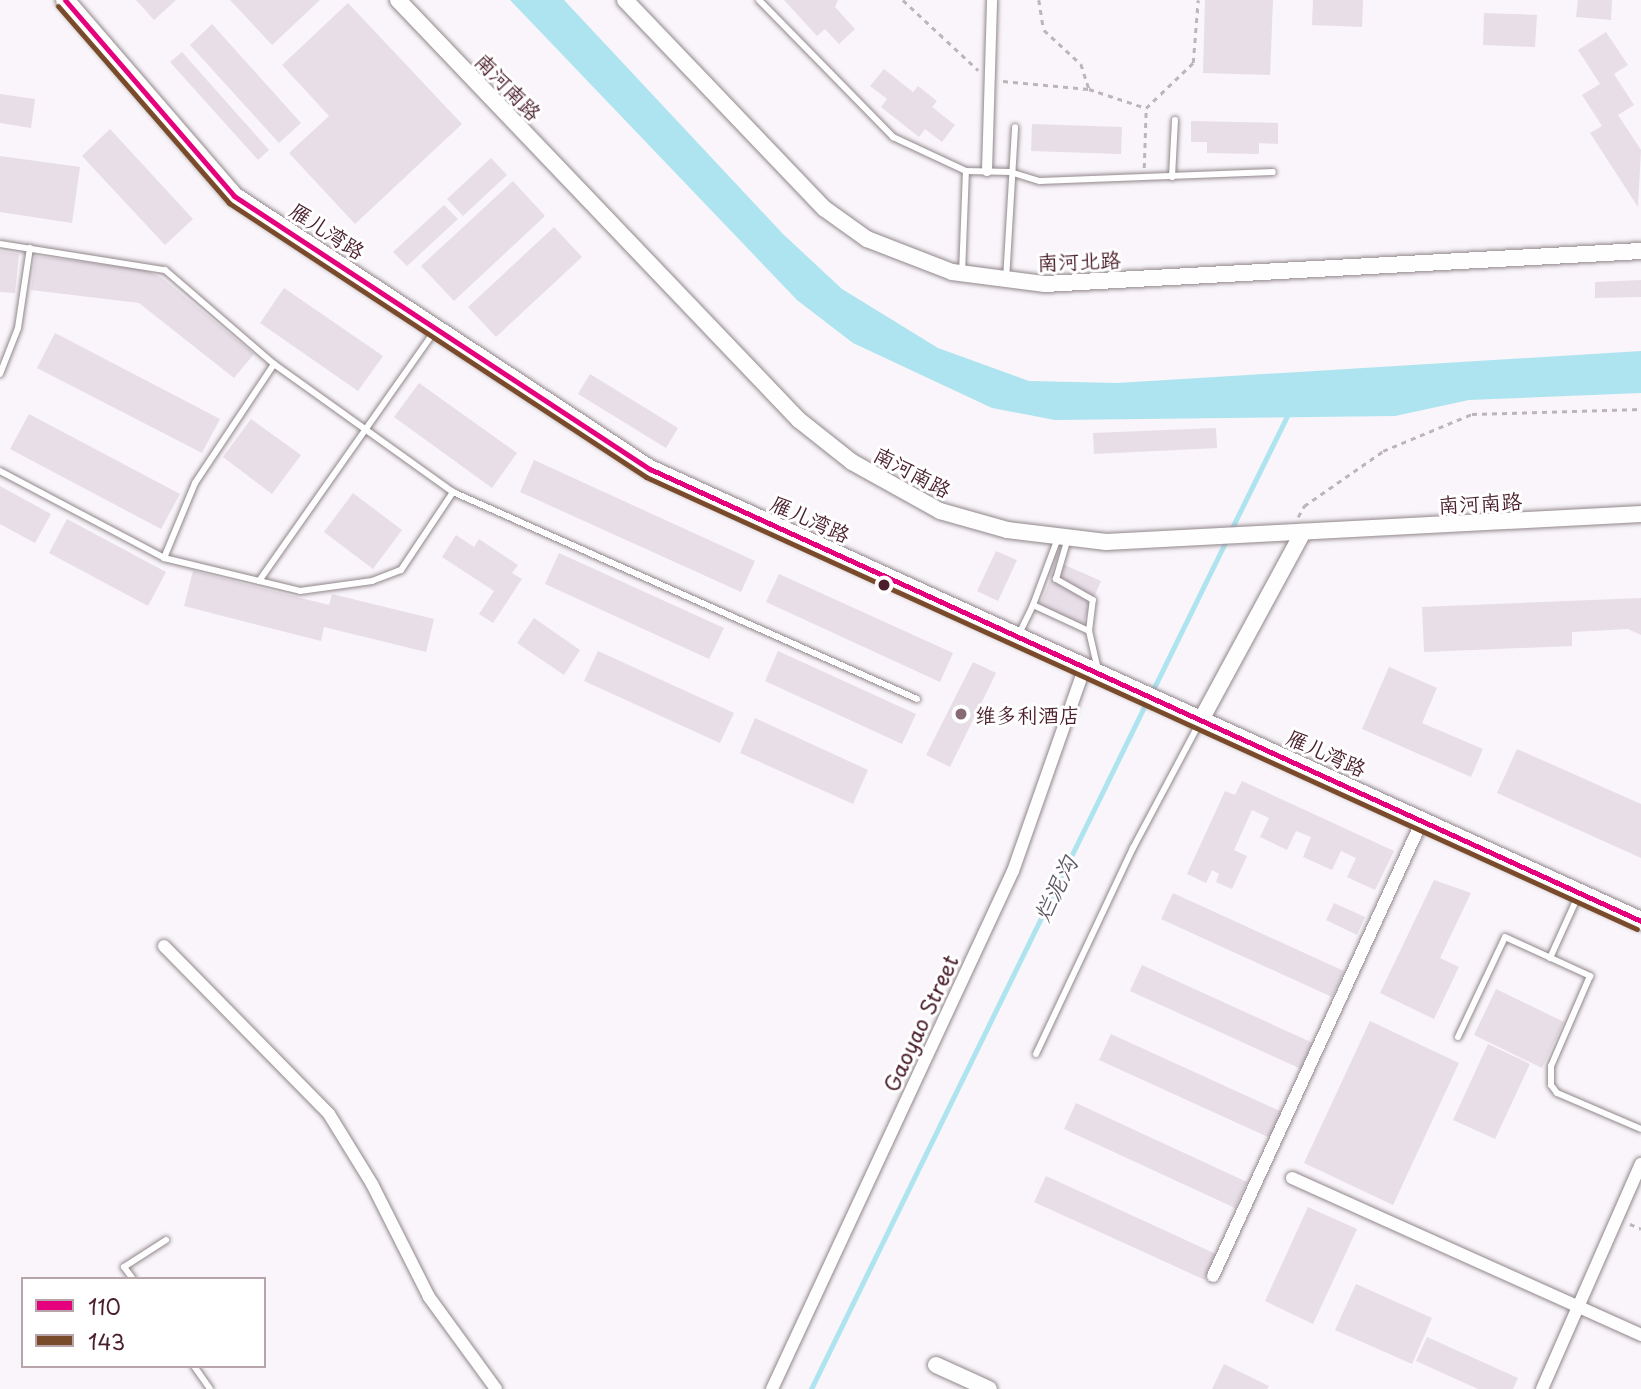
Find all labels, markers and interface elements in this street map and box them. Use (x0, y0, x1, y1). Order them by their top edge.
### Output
street label: 南河南路 (471, 47, 547, 125)
street label: 雁儿湾路 (286, 197, 370, 263)
street label: 南河北路 (1037, 246, 1121, 274)
street label: 南河南路 (870, 440, 956, 502)
street label: 南河南路 (1437, 487, 1523, 517)
street label: 雁儿湾路 (768, 489, 854, 547)
unlabelled marker (877, 578, 891, 592)
place label: 维多利酒店 (975, 701, 1080, 727)
marker: 维多利酒店 (953, 706, 969, 722)
street label: 雁儿湾路 (1284, 723, 1370, 781)
water label: 烂泥沟 (1027, 852, 1083, 926)
street label: Gaoyao Street (877, 951, 963, 1095)
legend (21, 1277, 266, 1368)
text: 110 (88, 1290, 121, 1322)
text: 143 (88, 1325, 125, 1357)

